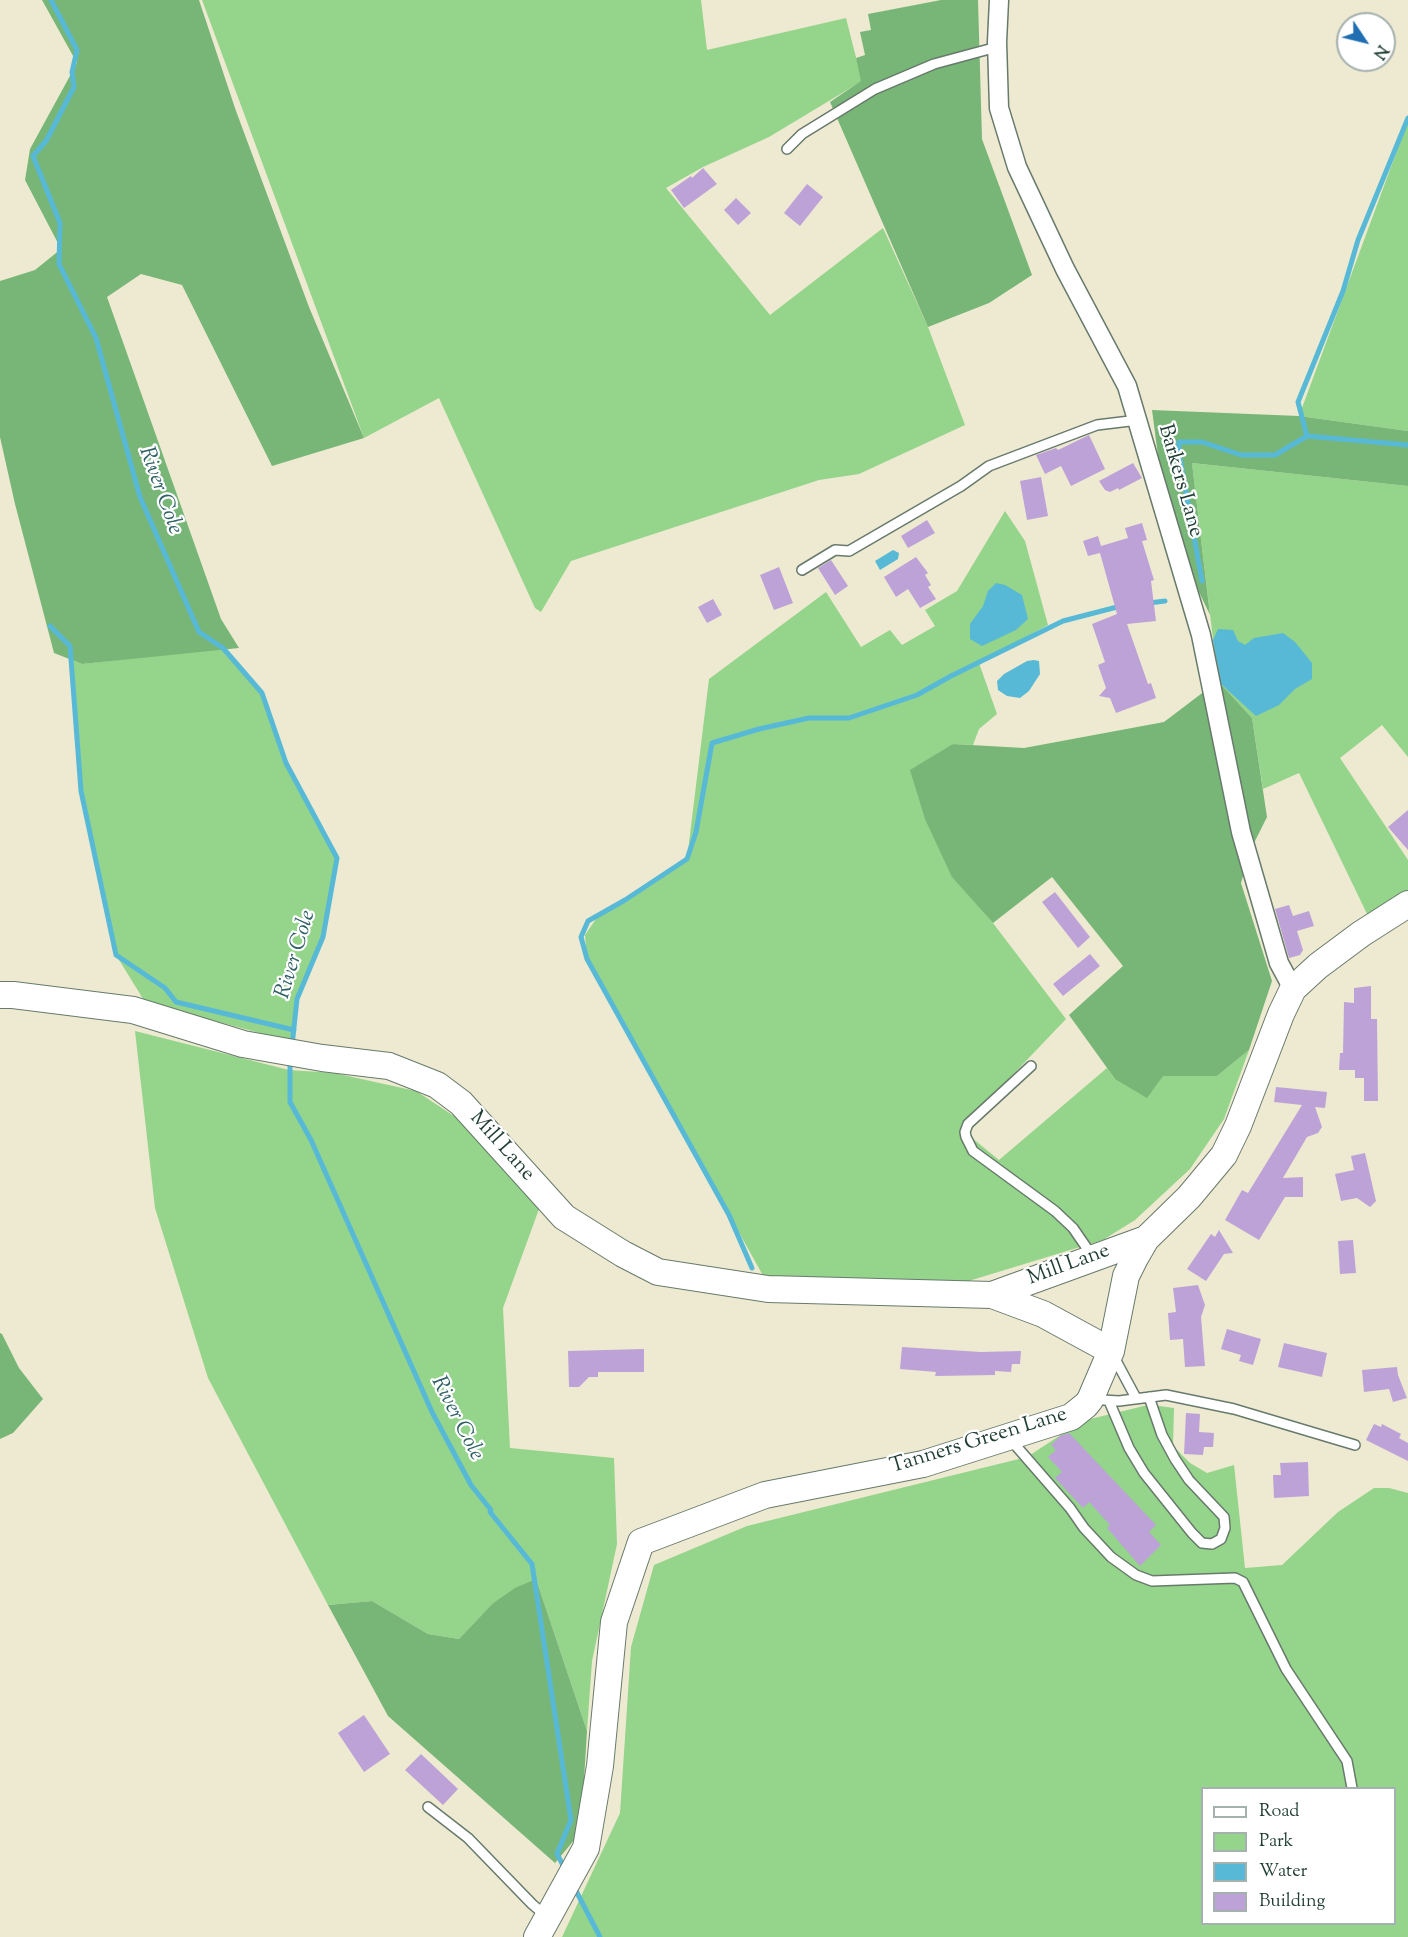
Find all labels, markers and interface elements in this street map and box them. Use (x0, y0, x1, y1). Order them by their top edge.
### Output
north arrow (1336, 12, 1396, 72)
text: N (1366, 40, 1393, 63)
street label: Barkers Lane (1151, 422, 1207, 540)
water label: River Cole (131, 444, 187, 538)
water label: River Cole (271, 908, 323, 1002)
street label: Mill Lane (463, 1107, 539, 1187)
street label: Mill Lane (1024, 1239, 1114, 1293)
water label: River Cole (424, 1373, 488, 1465)
street label: Tanners Green Lane (888, 1403, 1070, 1481)
legend (1201, 1787, 1396, 1925)
text: Road (1259, 1799, 1299, 1825)
text: Park (1259, 1829, 1293, 1855)
text: Water (1259, 1859, 1307, 1885)
text: Building (1259, 1889, 1325, 1915)

